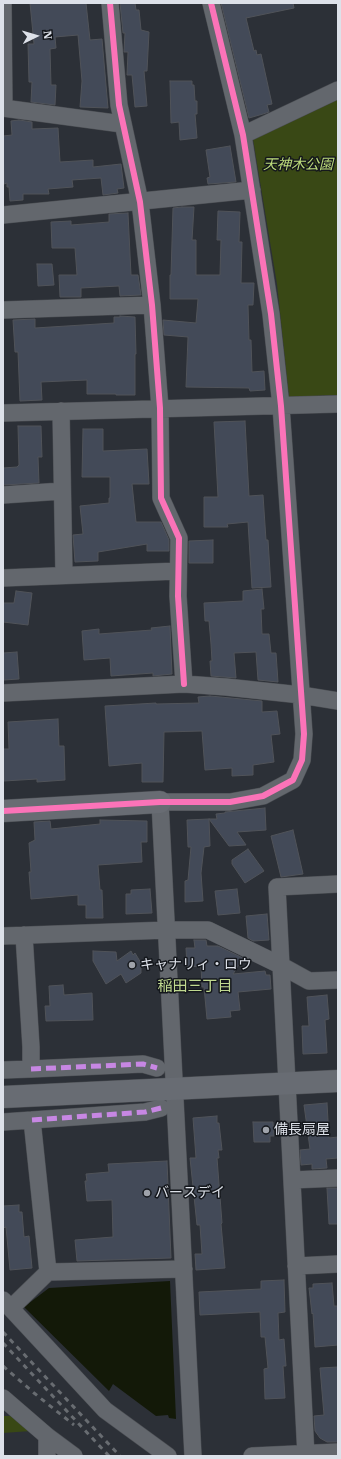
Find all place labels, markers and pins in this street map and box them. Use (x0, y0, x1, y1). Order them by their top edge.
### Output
place label: キャナリィ・ロウ (140, 957, 252, 973)
marker: キャナリィ・ロウ (127, 960, 137, 970)
place label: 備長扇屋 (274, 1122, 330, 1138)
marker: 備長扇屋 (261, 1125, 271, 1135)
place label: バースデイ (155, 1185, 225, 1201)
marker: バースデイ (142, 1188, 152, 1198)

